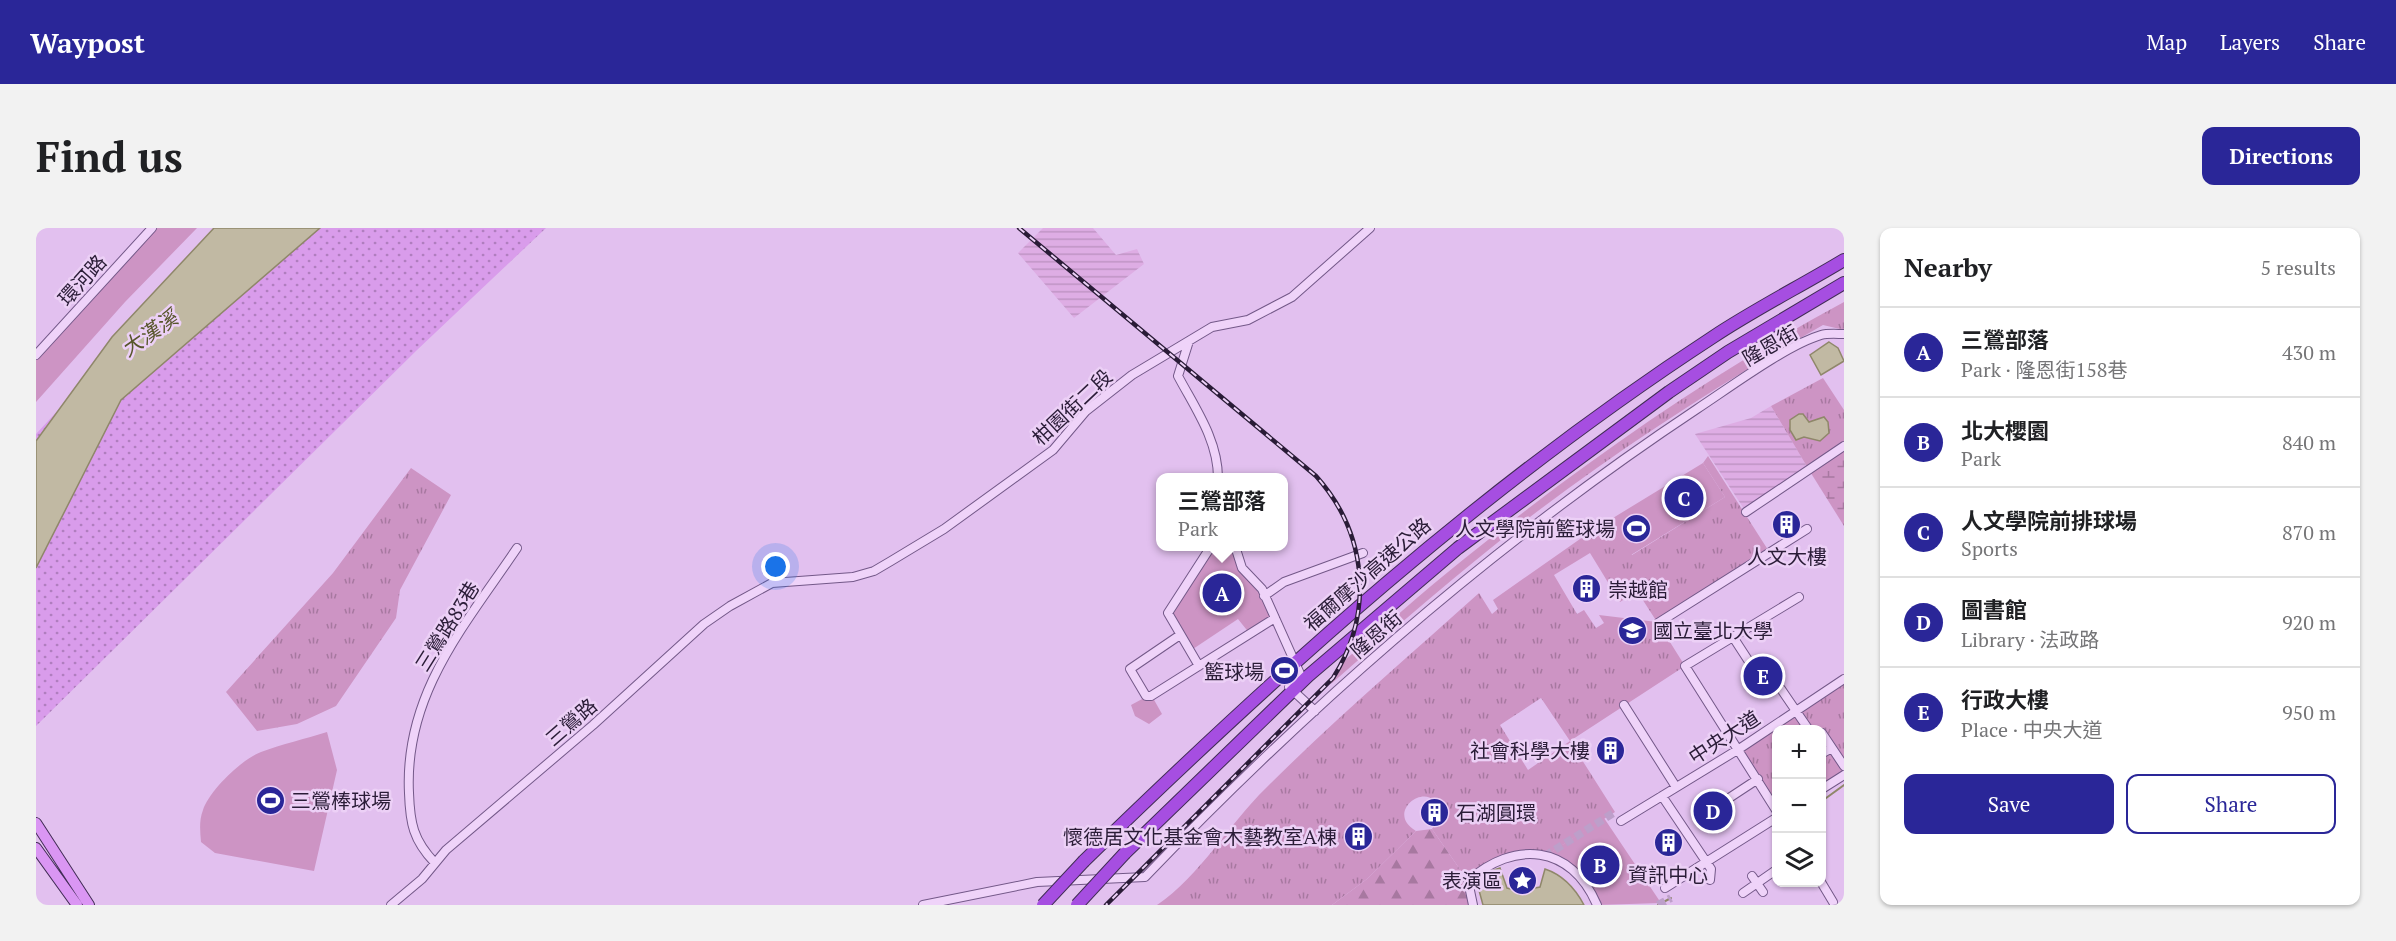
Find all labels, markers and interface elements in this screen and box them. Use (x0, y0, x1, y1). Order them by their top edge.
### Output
text: Waypost (30, 24, 145, 61)
text: Map (2146, 28, 2187, 56)
text: Layers (2220, 28, 2280, 56)
text: Share (2313, 28, 2366, 56)
button: Directions (2202, 127, 2360, 185)
text: Find us (36, 128, 183, 184)
street label: 環河路 (52, 249, 112, 311)
text: Nearby (1904, 250, 1992, 284)
text: 5 results (2261, 254, 2336, 281)
water label: 大漢溪 (115, 302, 185, 363)
street label: 隆恩街 (1737, 318, 1803, 372)
text: 三鶯部落 (1961, 325, 2049, 354)
text: A (1916, 339, 1931, 366)
text: 430 m (2282, 339, 2336, 366)
text: Park · 隆恩街158巷 (1961, 356, 2128, 383)
street label: 柑園街二段 (1026, 363, 1118, 451)
text: 北大櫻園 (1961, 416, 2049, 445)
text: B (1917, 429, 1930, 456)
text: 840 m (2282, 429, 2336, 456)
text: Park (1961, 445, 2001, 472)
popup (1156, 473, 1288, 551)
pin: C (1664, 476, 1704, 520)
text: 三鶯部落 (1178, 486, 1266, 515)
text: 人文學院前排球場 (1961, 506, 2137, 535)
building icon: 人文大樓 (1771, 509, 1803, 541)
street label: 福爾摩沙高速公路 (1298, 511, 1436, 637)
sports icon: 人文學院前籃球場 (1620, 512, 1652, 544)
text: Park (1178, 515, 1218, 542)
place label: 人文學院前籃球場 (1455, 515, 1615, 542)
text: C (1917, 519, 1930, 546)
text: 870 m (2282, 519, 2336, 546)
text: Sports (1961, 535, 2018, 562)
place label: 人文大樓 (1747, 543, 1827, 570)
your location (761, 552, 790, 581)
pin: A (1202, 570, 1242, 616)
building icon: 崇越館 (1571, 573, 1603, 605)
street label: 三鶯路83巷 (409, 576, 485, 676)
place label: 崇越館 (1608, 576, 1668, 603)
text: 圖書館 (1961, 595, 2027, 624)
street label: 隆恩街 (1345, 604, 1407, 664)
text: D (1916, 609, 1931, 636)
text: 920 m (2282, 609, 2336, 636)
school or university icon: 國立臺北大學 (1616, 614, 1648, 646)
place label: 國立臺北大學 (1653, 617, 1773, 644)
text: Library · 法政路 (1961, 626, 2099, 653)
pin: E (1744, 654, 1782, 698)
sports icon: 籃球場 (1269, 655, 1301, 687)
place label: 籃球場 (1204, 658, 1264, 685)
text: 行政大樓 (1961, 685, 2049, 714)
street label: 三鶯路 (540, 692, 602, 752)
text: E (1917, 699, 1930, 726)
text: 950 m (2282, 699, 2336, 726)
street label: 中央大道 (1683, 704, 1765, 770)
text: Place · 中央大道 (1961, 716, 2103, 743)
map controls (1772, 725, 1826, 887)
button: + (1772, 725, 1826, 779)
building icon: 社會科學大樓 (1595, 734, 1627, 766)
place label: 社會科學大樓 (1470, 737, 1590, 764)
button: Save (1904, 774, 2114, 834)
button: Share (2126, 774, 2336, 834)
button: − (1772, 779, 1826, 833)
sports icon: 三鶯棒球場 (254, 784, 286, 816)
place label: 三鶯棒球場 (291, 787, 391, 814)
pin: D (1694, 788, 1732, 834)
building icon: 石湖圓環 (1419, 796, 1451, 828)
place label: 石湖圓環 (1456, 799, 1536, 826)
building icon: 懷德居文化基金會木藝教室A棟 (1342, 820, 1374, 852)
place label: 懷德居文化基金會木藝教室A棟 (1063, 823, 1337, 850)
building icon: 資訊中心 (1652, 827, 1684, 859)
button: layers (1772, 833, 1826, 887)
pin: B (1580, 842, 1620, 888)
place label: 資訊中心 (1628, 861, 1708, 888)
place icon: 表演區 (1507, 864, 1539, 896)
place label: 表演區 (1442, 867, 1502, 894)

